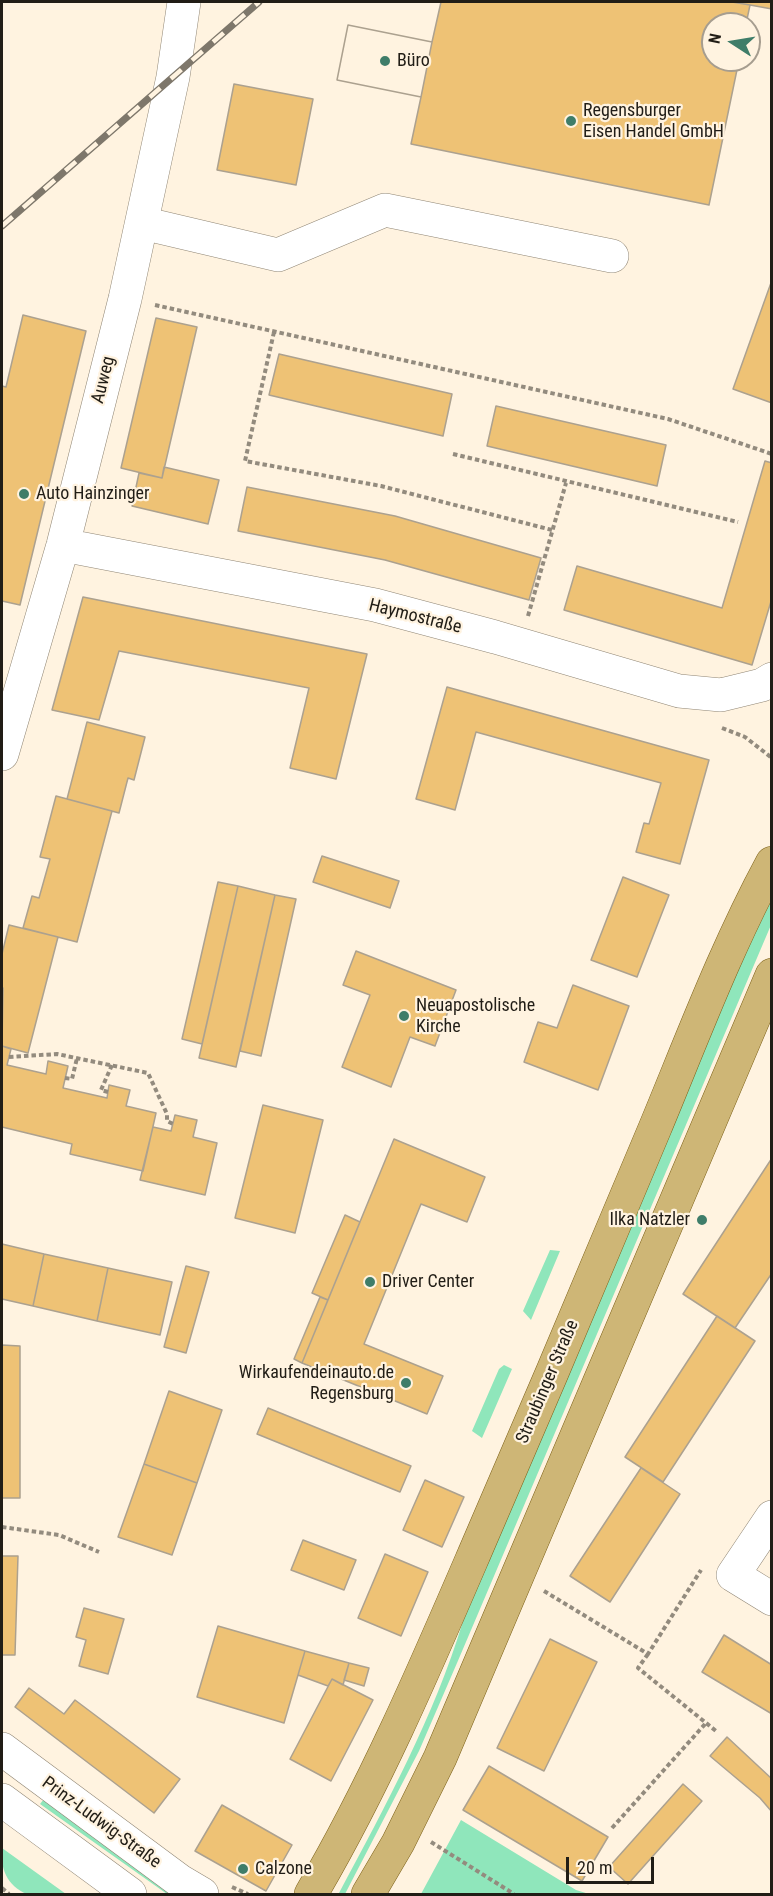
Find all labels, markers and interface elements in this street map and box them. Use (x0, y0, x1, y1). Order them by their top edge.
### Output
north arrow (701, 12, 761, 72)
text: N (705, 32, 725, 45)
place label: Büro (397, 50, 430, 72)
marker: Büro (378, 54, 392, 68)
place label: Regensburger Eisen Handel GmbH (583, 100, 724, 142)
marker: Regensburger Eisen Handel GmbH (564, 114, 578, 128)
street label: Auweg (88, 354, 120, 406)
place label: Auto Hainzinger (36, 483, 149, 505)
marker: Auto Hainzinger (17, 487, 31, 501)
street label: Haymostraße (366, 595, 464, 639)
place label: Neuapostolische Kirche (416, 995, 535, 1038)
marker: Neuapostolische Kirche (397, 1009, 411, 1023)
place label: Ilka Natzler (609, 1209, 690, 1231)
marker: Ilka Natzler (695, 1213, 709, 1227)
place label: Driver Center (382, 1271, 474, 1293)
marker: Driver Center (363, 1275, 377, 1289)
street label: Straubinger Straße (512, 1317, 584, 1447)
place label: Wirkaufendeinauto.de Regensburg (239, 1362, 394, 1404)
marker: Wirkaufendeinauto.de Regensburg (399, 1376, 413, 1390)
street label: Prinz-Ludwig-Straße (37, 1773, 165, 1873)
scale bar (569, 1845, 658, 1883)
text: 20 m (577, 1857, 612, 1878)
place label: Calzone (255, 1858, 312, 1880)
marker: Calzone (236, 1862, 250, 1876)

